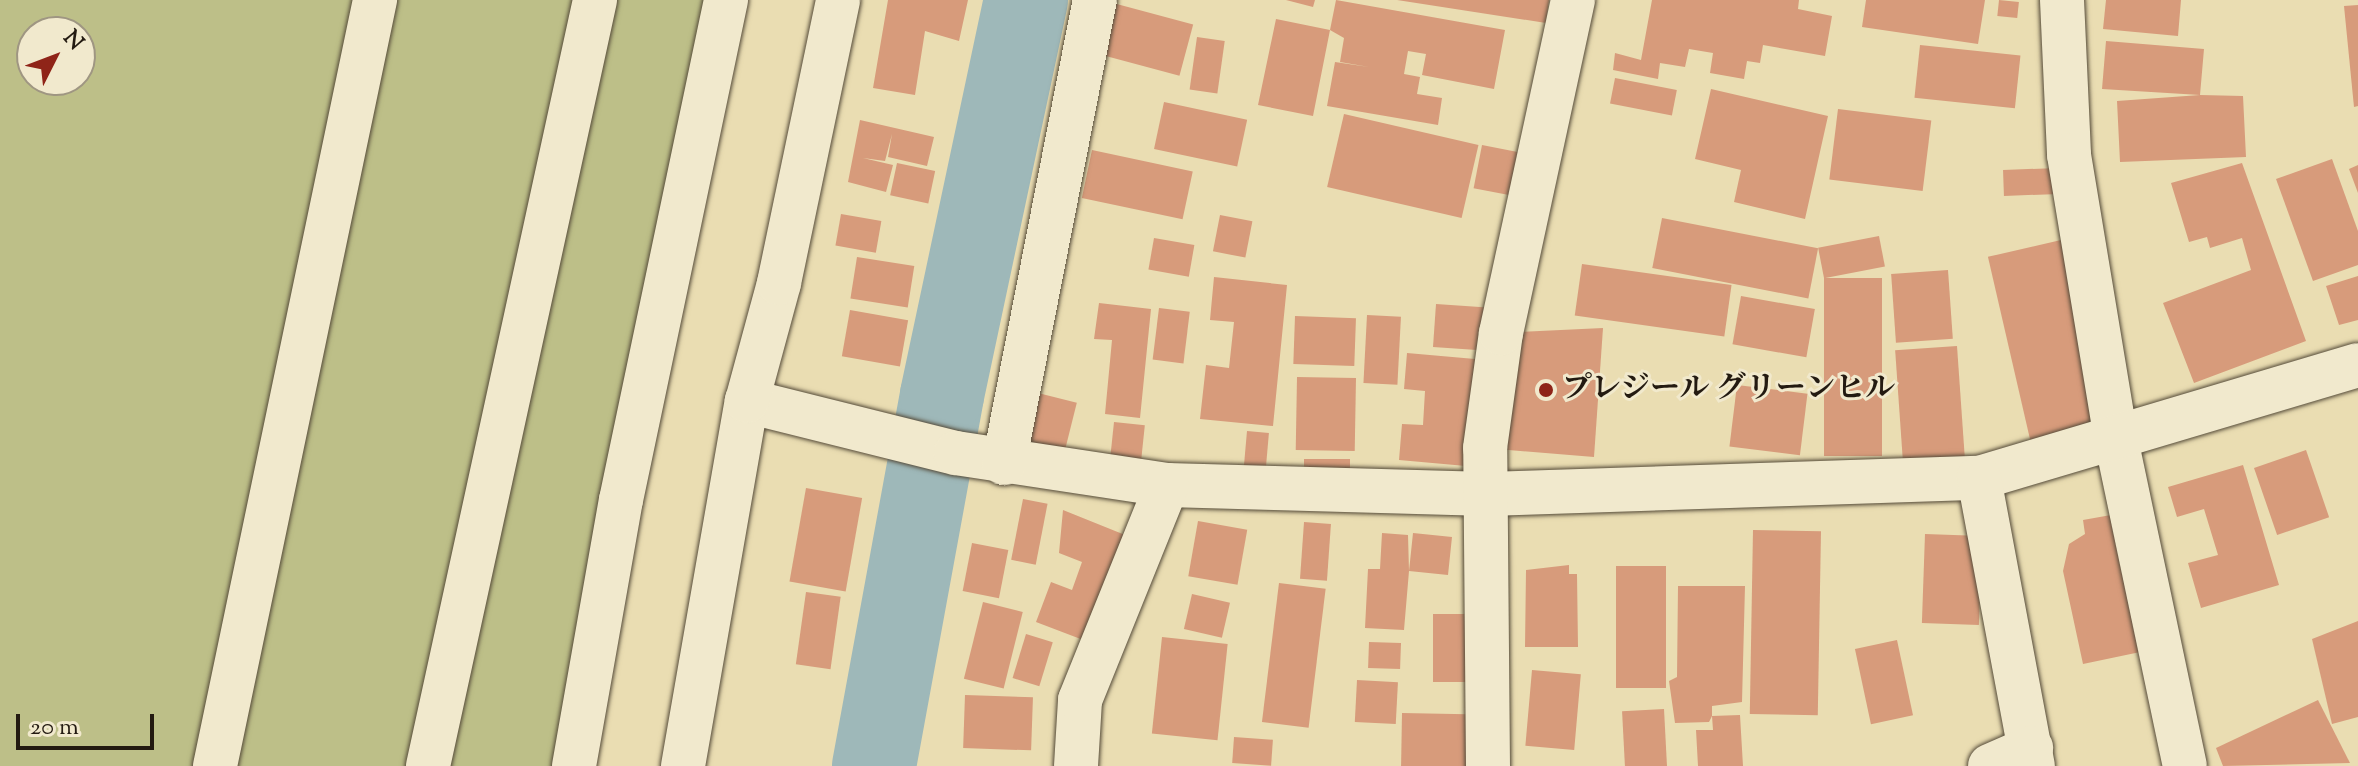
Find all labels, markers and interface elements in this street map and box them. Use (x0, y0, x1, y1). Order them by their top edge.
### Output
north arrow (16, 16, 96, 96)
text: N (55, 24, 90, 59)
place label: プレジール グリーンヒル (1562, 372, 1898, 408)
marker: プレジール グリーンヒル (1537, 381, 1555, 399)
scale bar (20, 698, 158, 748)
text: 20 m (30, 711, 79, 745)

